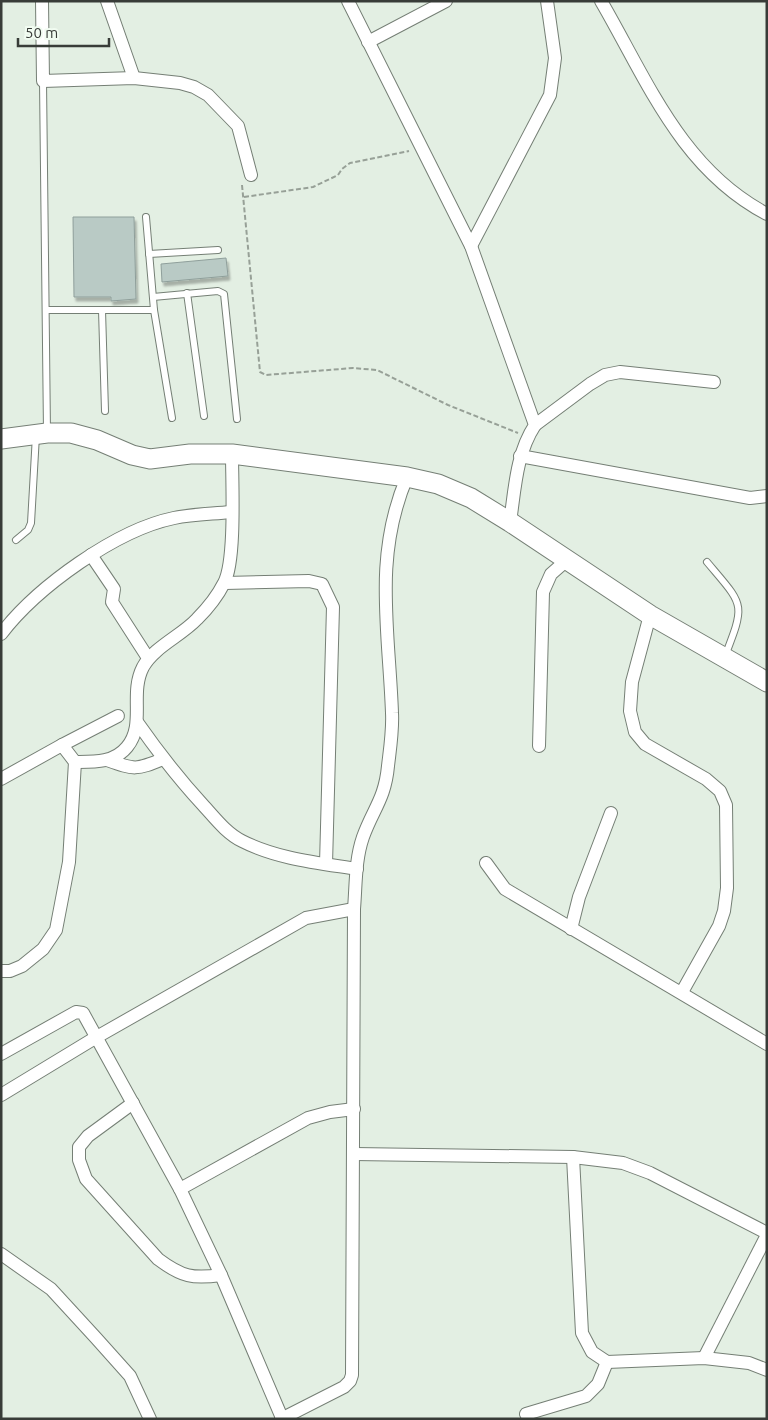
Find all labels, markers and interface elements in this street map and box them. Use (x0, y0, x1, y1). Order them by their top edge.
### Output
scale bar (18, 15, 109, 47)
text: 50 m (25, 24, 58, 41)

